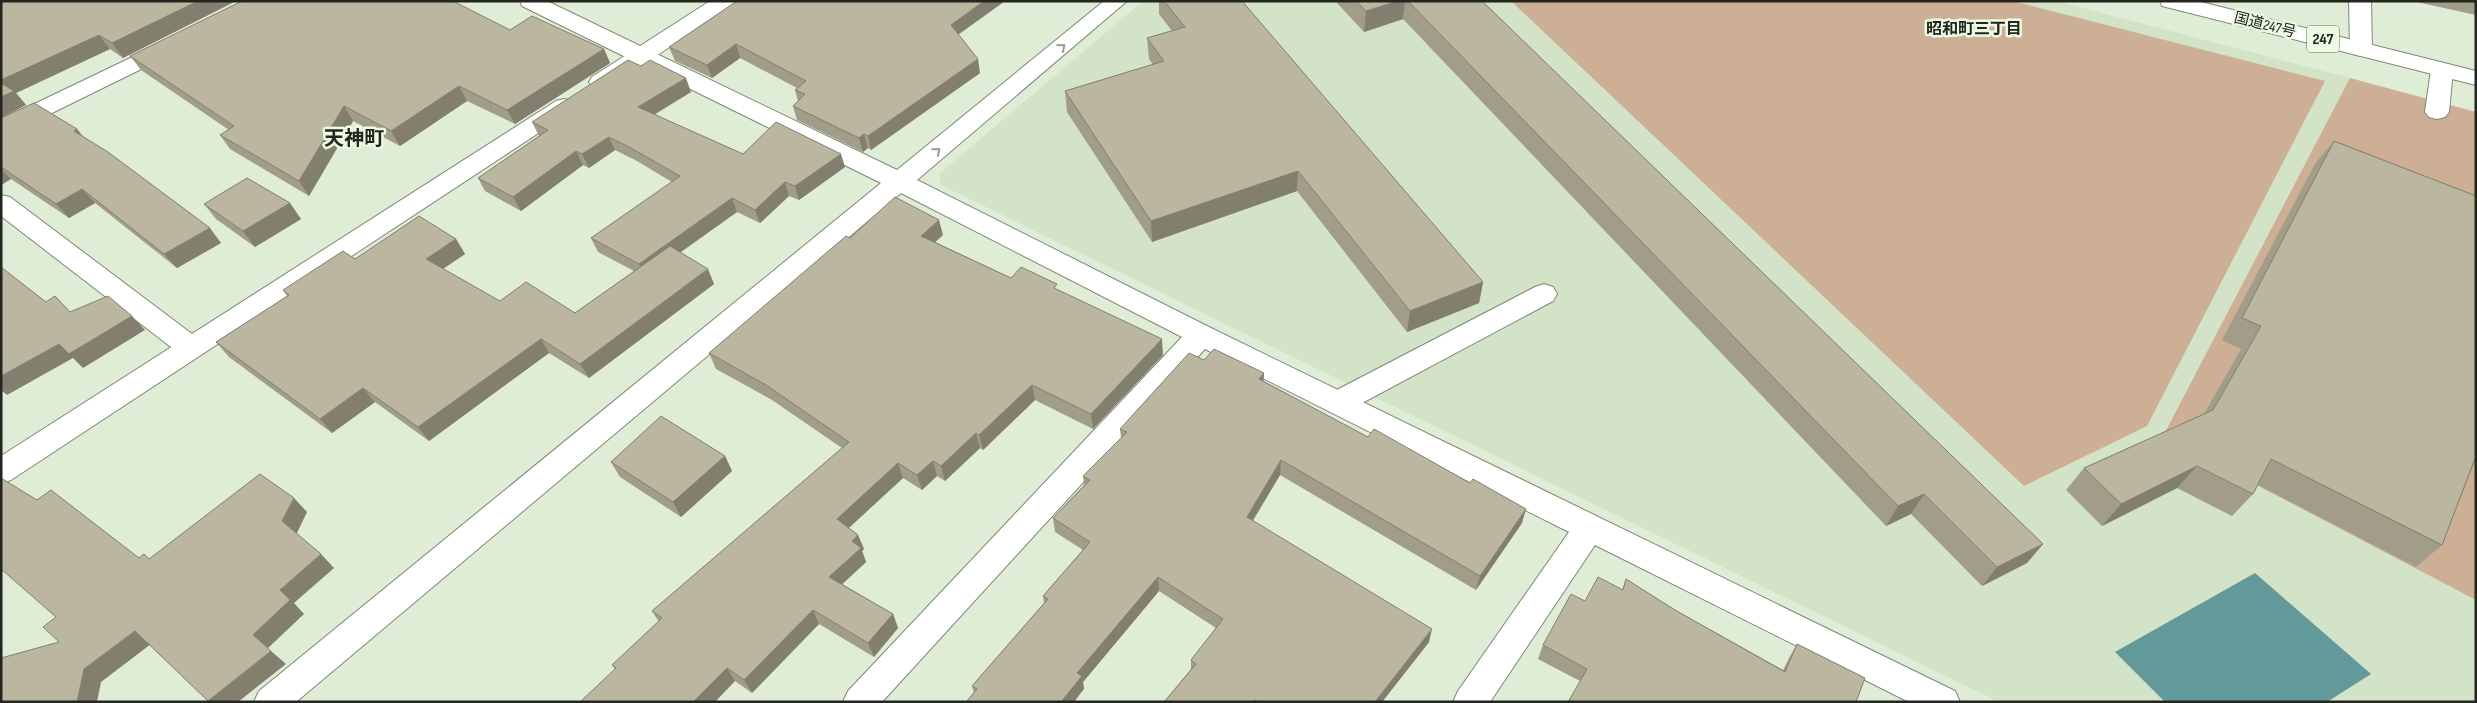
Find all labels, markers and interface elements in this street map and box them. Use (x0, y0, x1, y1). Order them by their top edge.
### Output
street label: 国道247号 (2232, 8, 2298, 42)
district label: 昭和町三丁目 (1926, 20, 2022, 39)
road number: 247 (2307, 26, 2339, 52)
one-way arrow (1056, 45, 1065, 53)
district label: 天神町 (324, 127, 384, 151)
one-way arrow (931, 148, 940, 157)

